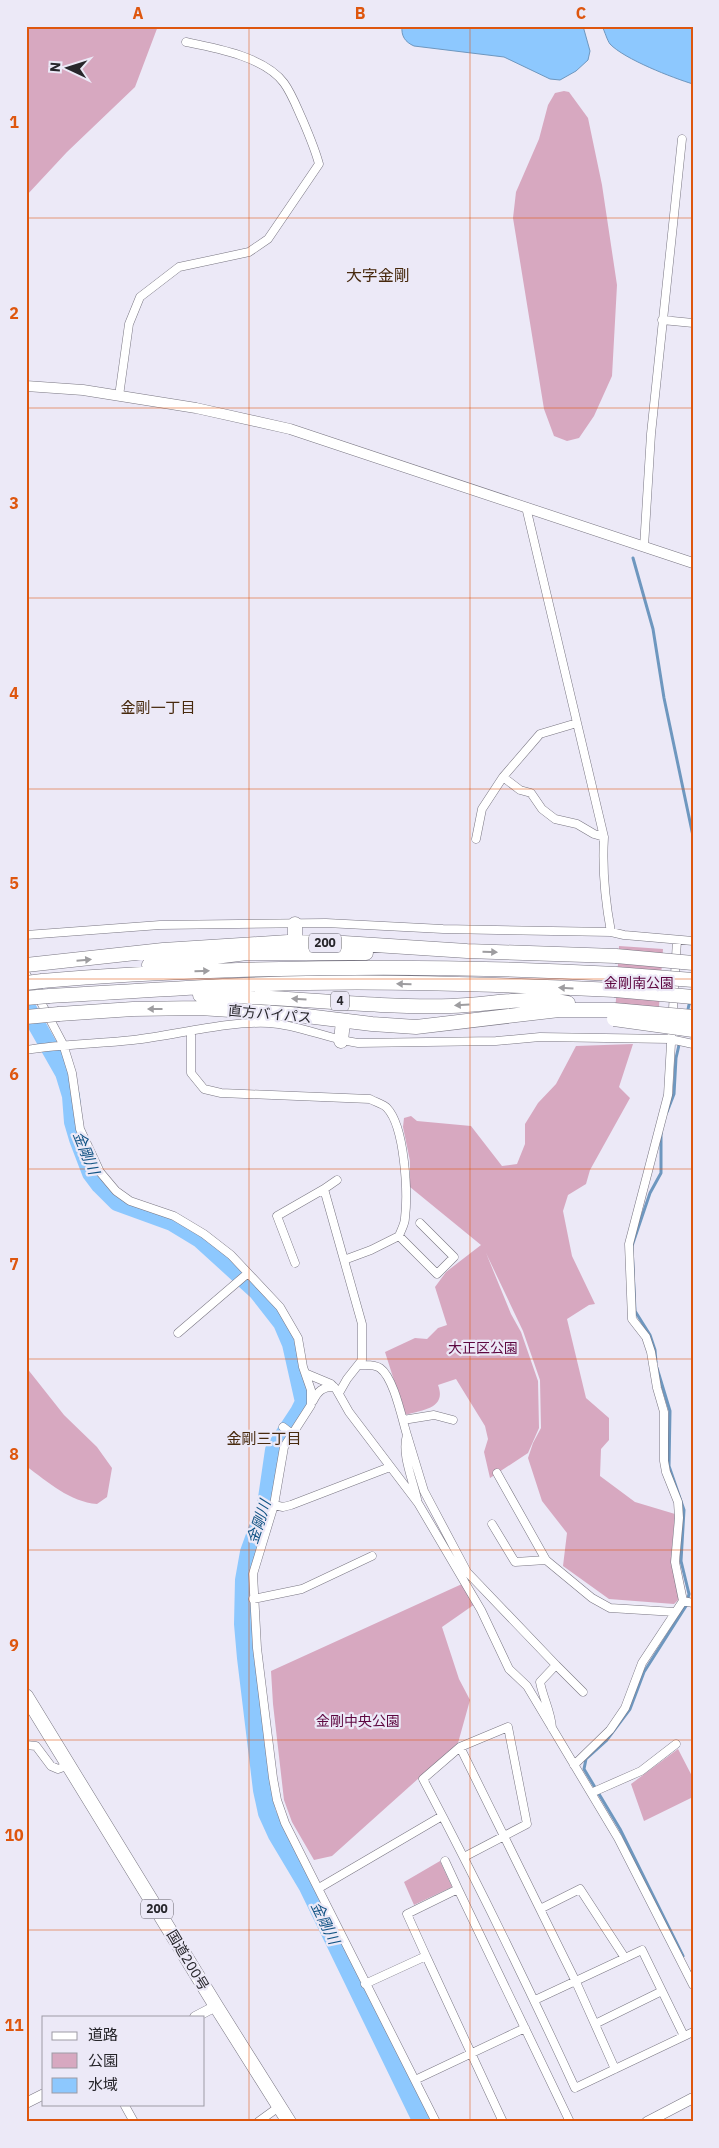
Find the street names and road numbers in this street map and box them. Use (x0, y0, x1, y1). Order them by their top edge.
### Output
road number: 200 (309, 934, 341, 952)
road number: 4 (331, 991, 349, 1010)
street label: 直方バイパス (228, 1001, 312, 1027)
road number: 200 (141, 1900, 173, 1918)
street label: 国道200号 (163, 1927, 213, 1993)

